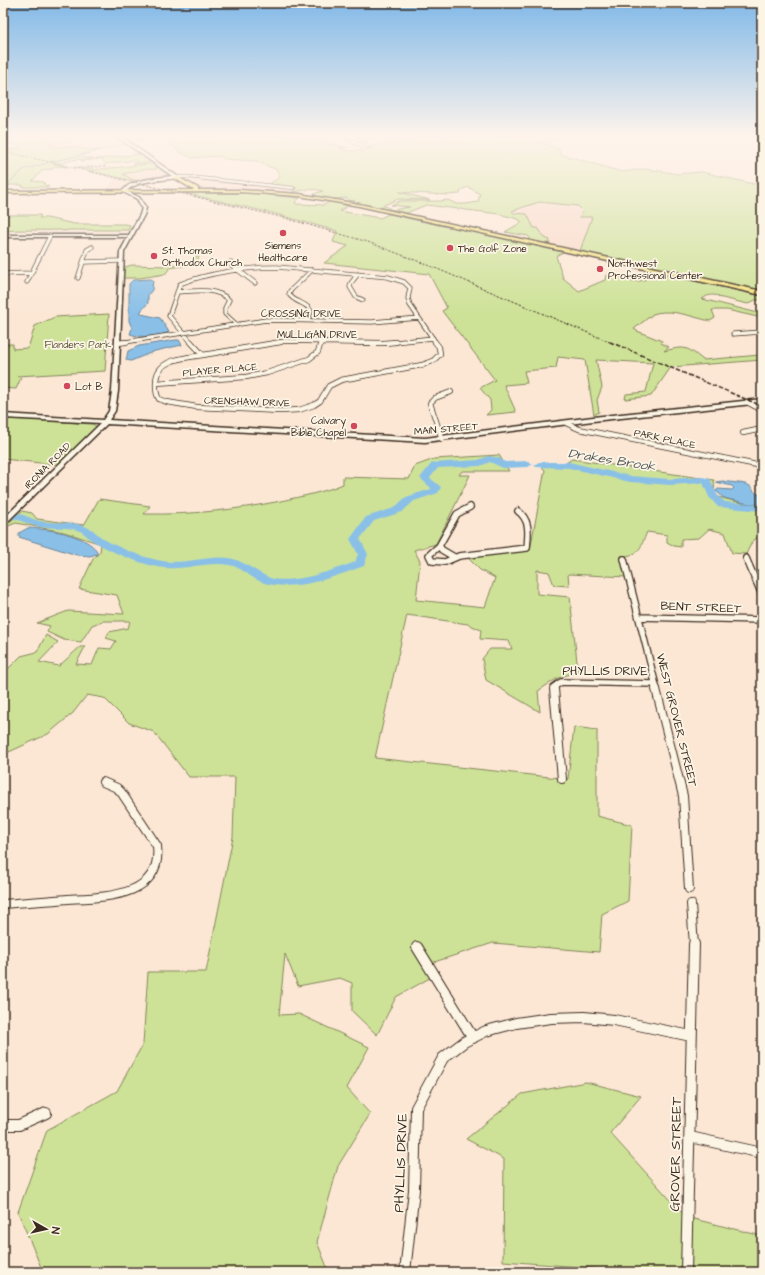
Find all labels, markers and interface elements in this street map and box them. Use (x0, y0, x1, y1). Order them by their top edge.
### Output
marker: Siemens Healthcare (278, 228, 288, 238)
place label: Siemens Healthcare (258, 239, 308, 265)
place label: The Golf Zone (458, 242, 527, 256)
marker: The Golf Zone (445, 243, 455, 253)
place label: St. Thomas Orthodox Church (162, 244, 242, 270)
marker: St. Thomas Orthodox Church (149, 251, 159, 261)
place label: Northwest Professional Center (608, 257, 703, 283)
marker: Northwest Professional Center (595, 264, 605, 274)
street label: CROSSING DRIVE (261, 307, 341, 321)
street label: MULLIGAN DRIVE (277, 328, 357, 342)
park label: Flanders Park (45, 338, 111, 352)
street label: PLAYER PLACE (182, 360, 258, 380)
place label: Lot B (75, 380, 103, 394)
marker: Lot B (62, 381, 72, 391)
street label: CRENSHAW DRIVE (204, 394, 290, 410)
place label: Calvary Bible Chapel (291, 414, 347, 440)
street label: MAIN STREET (413, 419, 479, 439)
marker: Calvary Bible Chapel (349, 421, 359, 431)
street label: PARK PLACE (633, 426, 697, 452)
street label: IRONIA ROAD (21, 439, 74, 492)
water label: Drakes Brook (567, 444, 658, 476)
street label: BENT STREET (660, 598, 742, 617)
street label: WEST GROVER STREET (652, 652, 701, 789)
street label: PHYLLIS DRIVE (562, 663, 648, 680)
street label: GROVER STREET (665, 1096, 687, 1212)
street label: PHYLLIS DRIVE (389, 1112, 413, 1213)
north arrow (26, 1209, 66, 1249)
text: N (47, 1226, 63, 1235)

